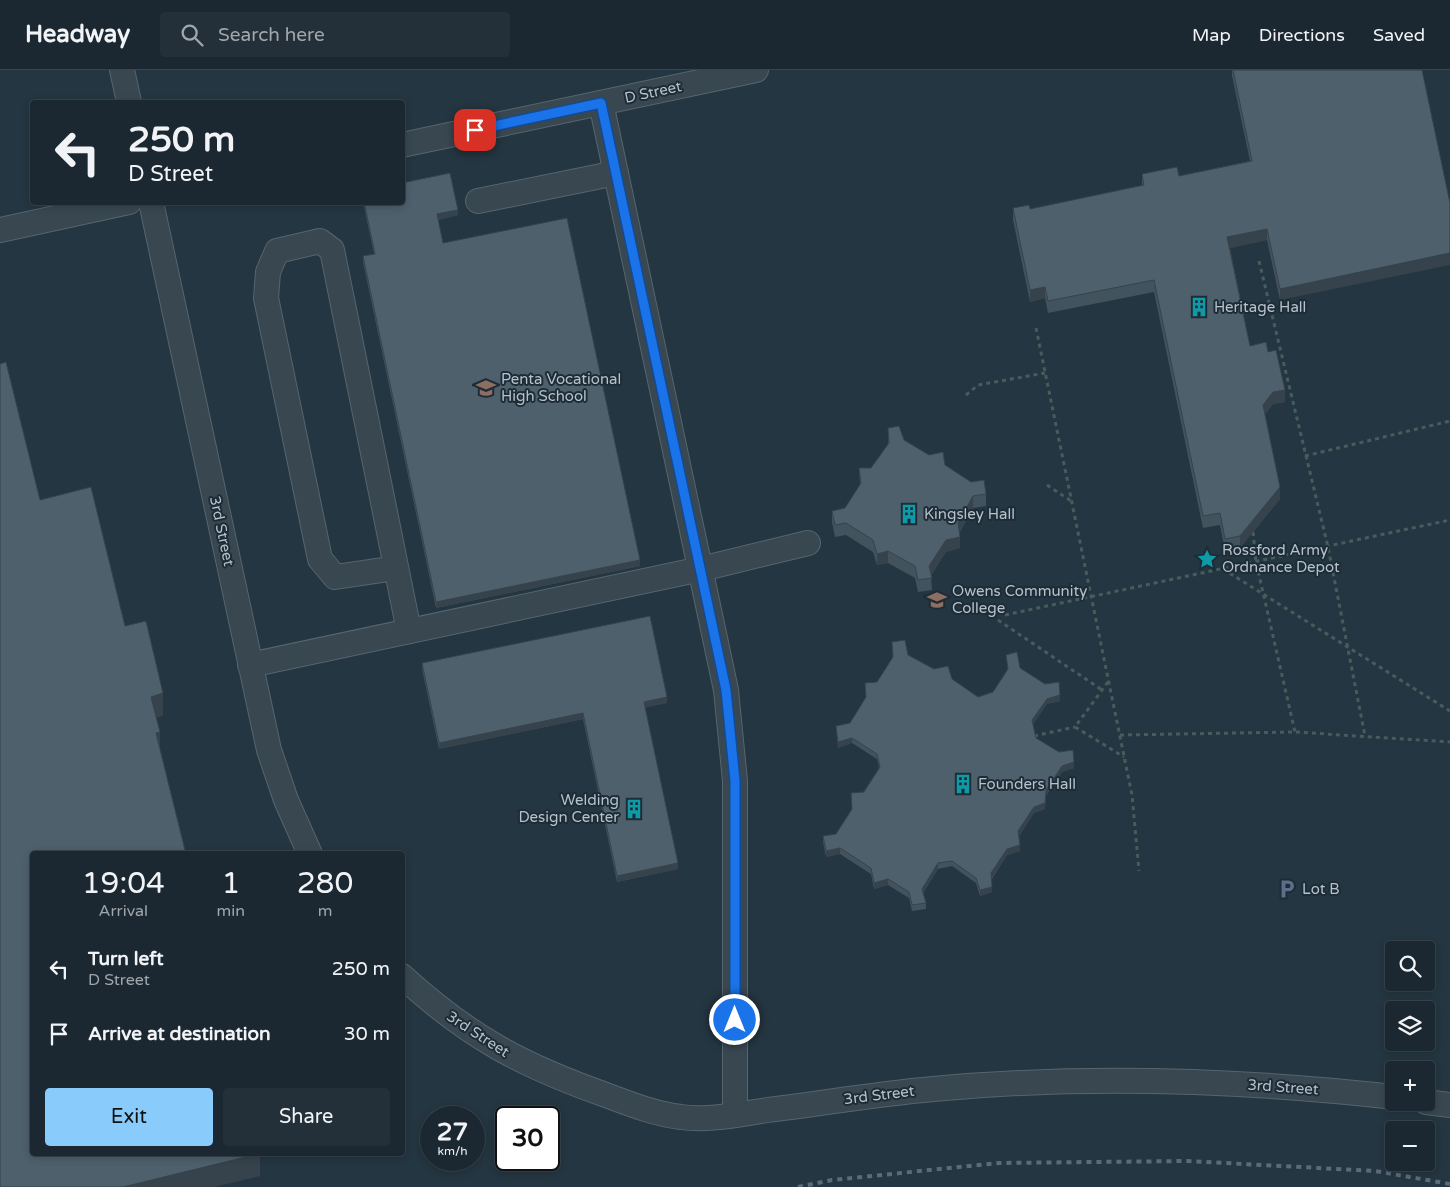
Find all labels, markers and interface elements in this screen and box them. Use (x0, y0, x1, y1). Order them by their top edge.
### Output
search box (160, 12, 510, 57)
text: Headway (25, 20, 130, 49)
icon: search (178, 21, 206, 49)
text: Search here (218, 24, 325, 46)
text: Map (1192, 24, 1231, 46)
text: Directions (1259, 24, 1345, 46)
text: Saved (1373, 24, 1425, 46)
street label: D Street (623, 77, 684, 107)
pin (454, 109, 496, 151)
icon: arrive (461, 116, 489, 144)
text: 250 m (128, 119, 235, 161)
icon: left (45, 120, 110, 185)
text: D Street (128, 161, 213, 187)
building icon: Heritage Hall (1188, 296, 1210, 318)
place label: Heritage Hall (1214, 298, 1306, 316)
place label: Penta Vocational High School (501, 370, 621, 405)
school or university icon: Penta Vocational High School (475, 377, 497, 399)
street label: 3rd Street (206, 494, 238, 568)
building icon: Kingsley Hall (898, 503, 920, 525)
place label: Kingsley Hall (924, 505, 1015, 523)
place label: Rossford Army Ordnance Depot (1222, 541, 1340, 576)
place icon: Rossford Army Ordnance Depot (1196, 548, 1218, 570)
place label: Owens Community College (952, 582, 1087, 617)
school or university icon: Owens Community College (926, 589, 948, 611)
building icon: Founders Hall (952, 773, 974, 795)
place label: Founders Hall (978, 775, 1076, 793)
place label: Welding Design Center (519, 791, 619, 826)
building icon: Welding Design Center (623, 798, 645, 820)
text: 19:04 (82, 865, 165, 902)
text: 1 (221, 865, 240, 902)
text: 280 (297, 865, 353, 902)
parking icon: Lot B (1276, 878, 1298, 900)
place label: Lot B (1302, 880, 1340, 898)
text: Arrival (99, 901, 148, 921)
text: min (217, 901, 245, 921)
text: m (318, 901, 332, 921)
map controls (1385, 941, 1435, 1171)
button: search (1385, 941, 1435, 991)
text: Turn left (88, 948, 164, 970)
icon: left (45, 955, 73, 983)
text: 250 m (332, 958, 390, 980)
text: D Street (88, 970, 150, 990)
position arrow (708, 993, 760, 1045)
button: layers (1385, 1001, 1435, 1051)
street label: 3rd Street (443, 1007, 513, 1061)
icon: arrive (45, 1020, 73, 1048)
text: Arrive at destination (88, 1023, 271, 1045)
text: 30 m (344, 1023, 390, 1045)
button: + (1385, 1061, 1435, 1111)
street label: 3rd Street (1247, 1076, 1319, 1098)
street label: 3rd Street (843, 1082, 916, 1108)
button: Exit (45, 1088, 213, 1146)
button: Share (223, 1088, 390, 1146)
speed limit sign: 30 (495, 1106, 560, 1171)
text: 27 (437, 1117, 468, 1147)
button: − (1385, 1121, 1435, 1171)
text: km/h (437, 1144, 468, 1158)

